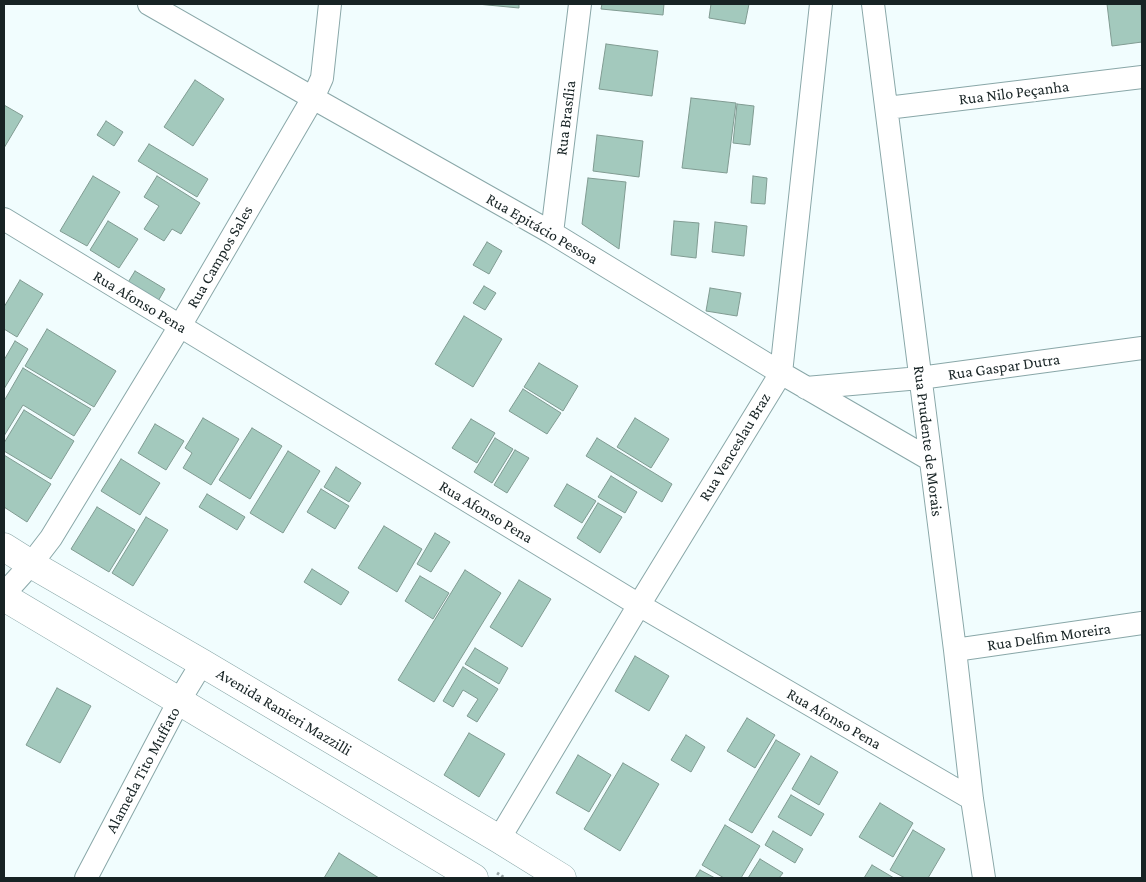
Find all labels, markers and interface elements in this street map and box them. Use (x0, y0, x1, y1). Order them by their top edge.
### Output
street label: Rua Nilo Peçanha (958, 77, 1070, 109)
street label: Rua Brasília (552, 79, 580, 157)
street label: Rua Epitácio Pessoa (483, 189, 601, 269)
street label: Rua Campos Sales (183, 202, 257, 312)
street label: Rua Afonso Pena (90, 267, 190, 337)
street label: Rua Gaspar Dutra (947, 350, 1061, 384)
street label: Rua Prudente de Morais (909, 364, 947, 518)
street label: Rua Venceslau Braz (695, 389, 775, 505)
street label: Rua Afonso Pena (436, 477, 536, 547)
street label: Rua Delfim Moreira (986, 619, 1112, 655)
street label: Avenida Ranieri Mazzilli (213, 664, 355, 760)
street label: Rua Afonso Pena (783, 684, 885, 754)
street label: Alameda Tito Muffato (102, 704, 184, 836)

